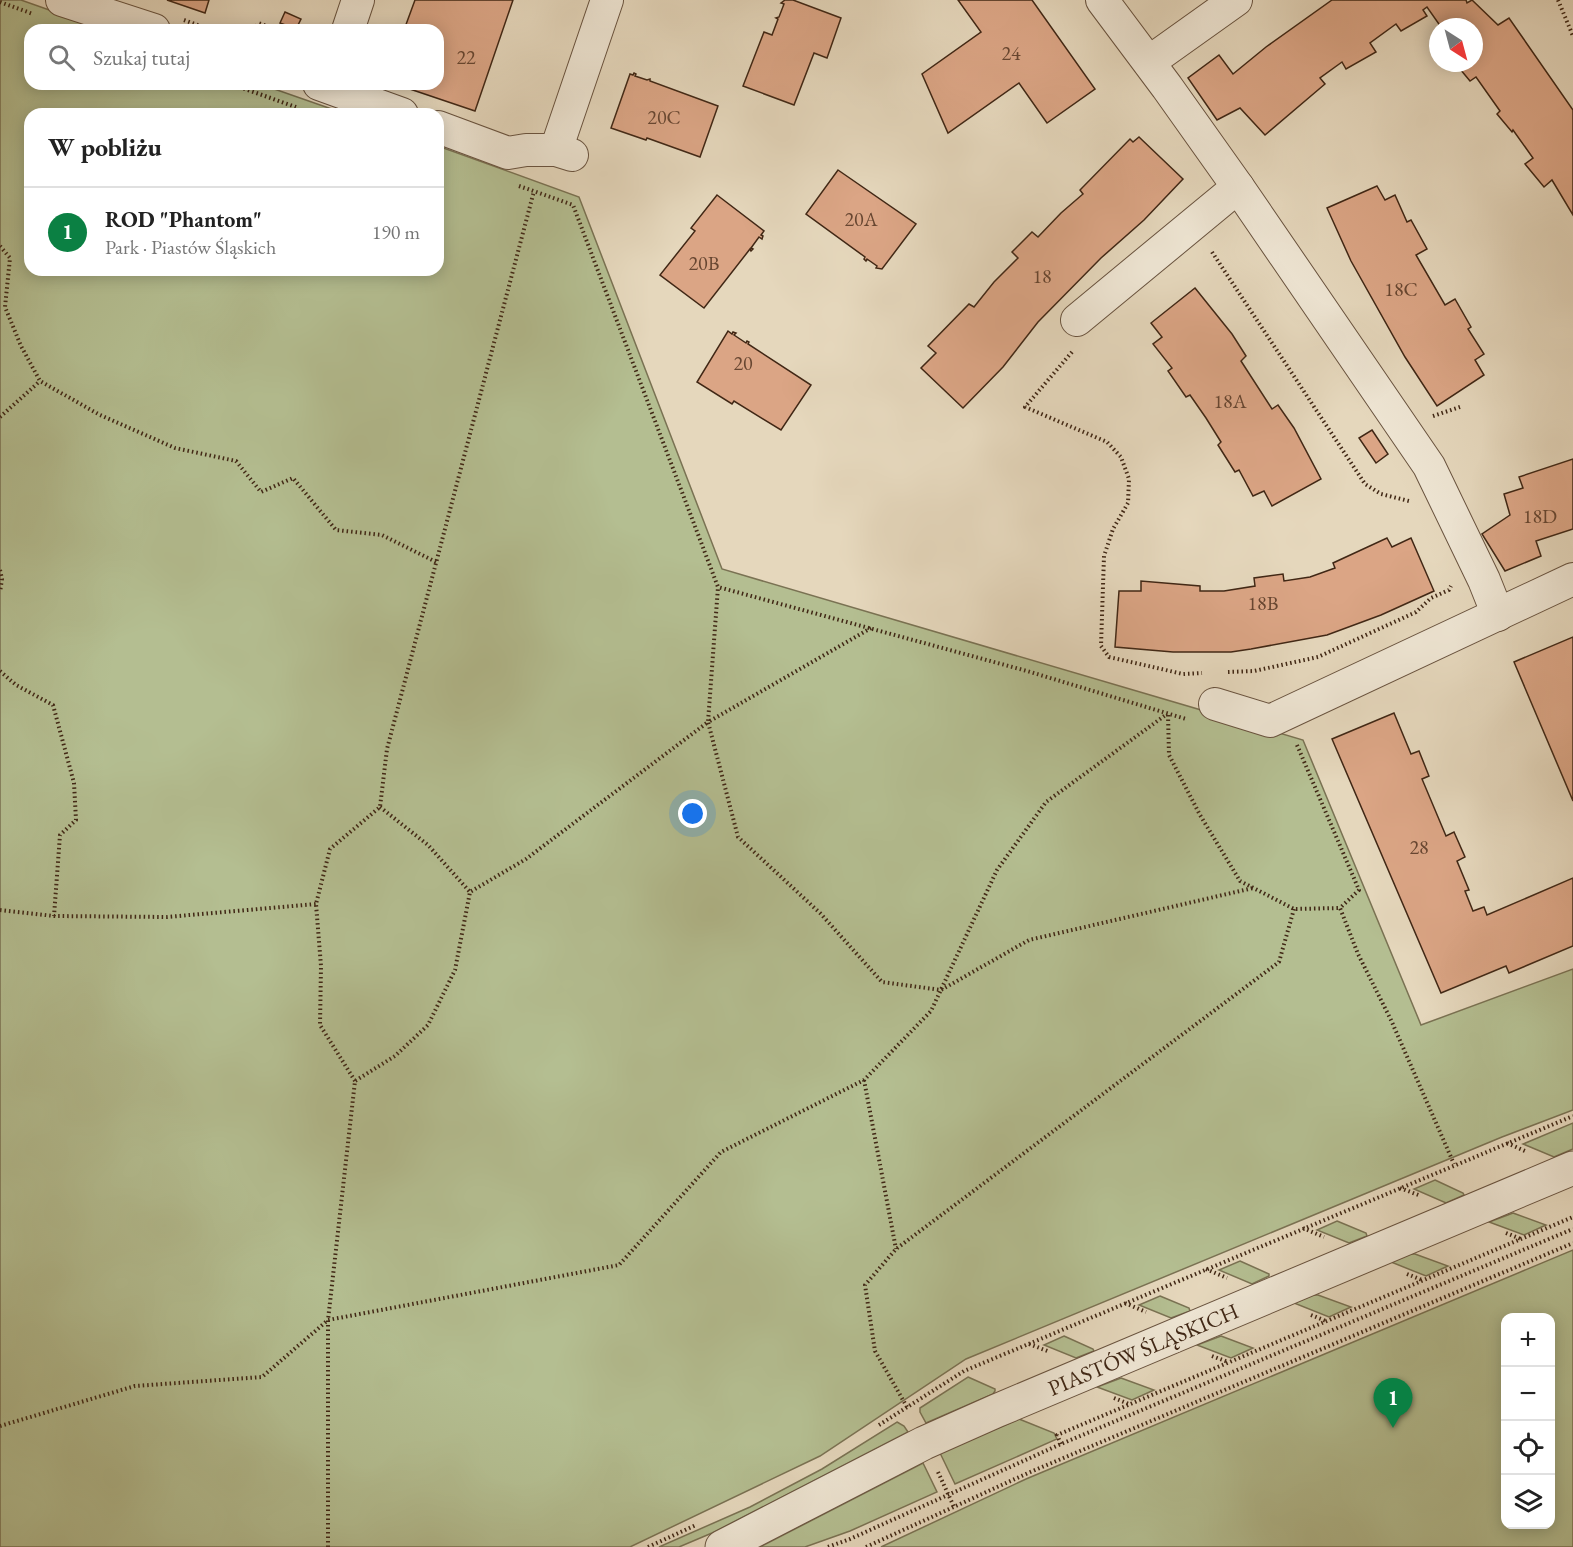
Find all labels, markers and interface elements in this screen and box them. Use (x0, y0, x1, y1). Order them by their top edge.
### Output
north arrow (1429, 18, 1483, 72)
search box (24, 24, 444, 90)
house number: 24 (1001, 40, 1021, 66)
icon: search (45, 41, 78, 74)
text: Szukaj tutaj (93, 43, 190, 72)
house number: 22 (456, 44, 476, 70)
house number: 20C (647, 104, 681, 130)
text: W pobliżu (48, 130, 162, 164)
text: ROD "Phantom" (105, 205, 262, 234)
house number: 20A (844, 206, 878, 232)
text: 1 (62, 219, 73, 245)
text: 190 m (372, 219, 420, 245)
text: Park · Piastów Śląskich (105, 234, 276, 260)
house number: 20B (689, 250, 719, 276)
house number: 18 (1032, 263, 1052, 289)
house number: 18C (1384, 276, 1418, 302)
house number: 20 (733, 350, 753, 376)
house number: 18A (1213, 388, 1247, 414)
house number: 18D (1523, 503, 1557, 529)
house number: 18B (1248, 590, 1278, 616)
your location (678, 799, 707, 828)
house number: 28 (1409, 834, 1429, 860)
street label: PIASTÓW ŚLĄSKICH (1043, 1296, 1243, 1403)
map controls (1501, 1313, 1555, 1529)
button: + (1501, 1313, 1555, 1367)
button: − (1501, 1367, 1555, 1421)
pin: 1 (1374, 1378, 1412, 1428)
button: locate (1501, 1421, 1555, 1475)
button: layers (1501, 1475, 1555, 1529)

